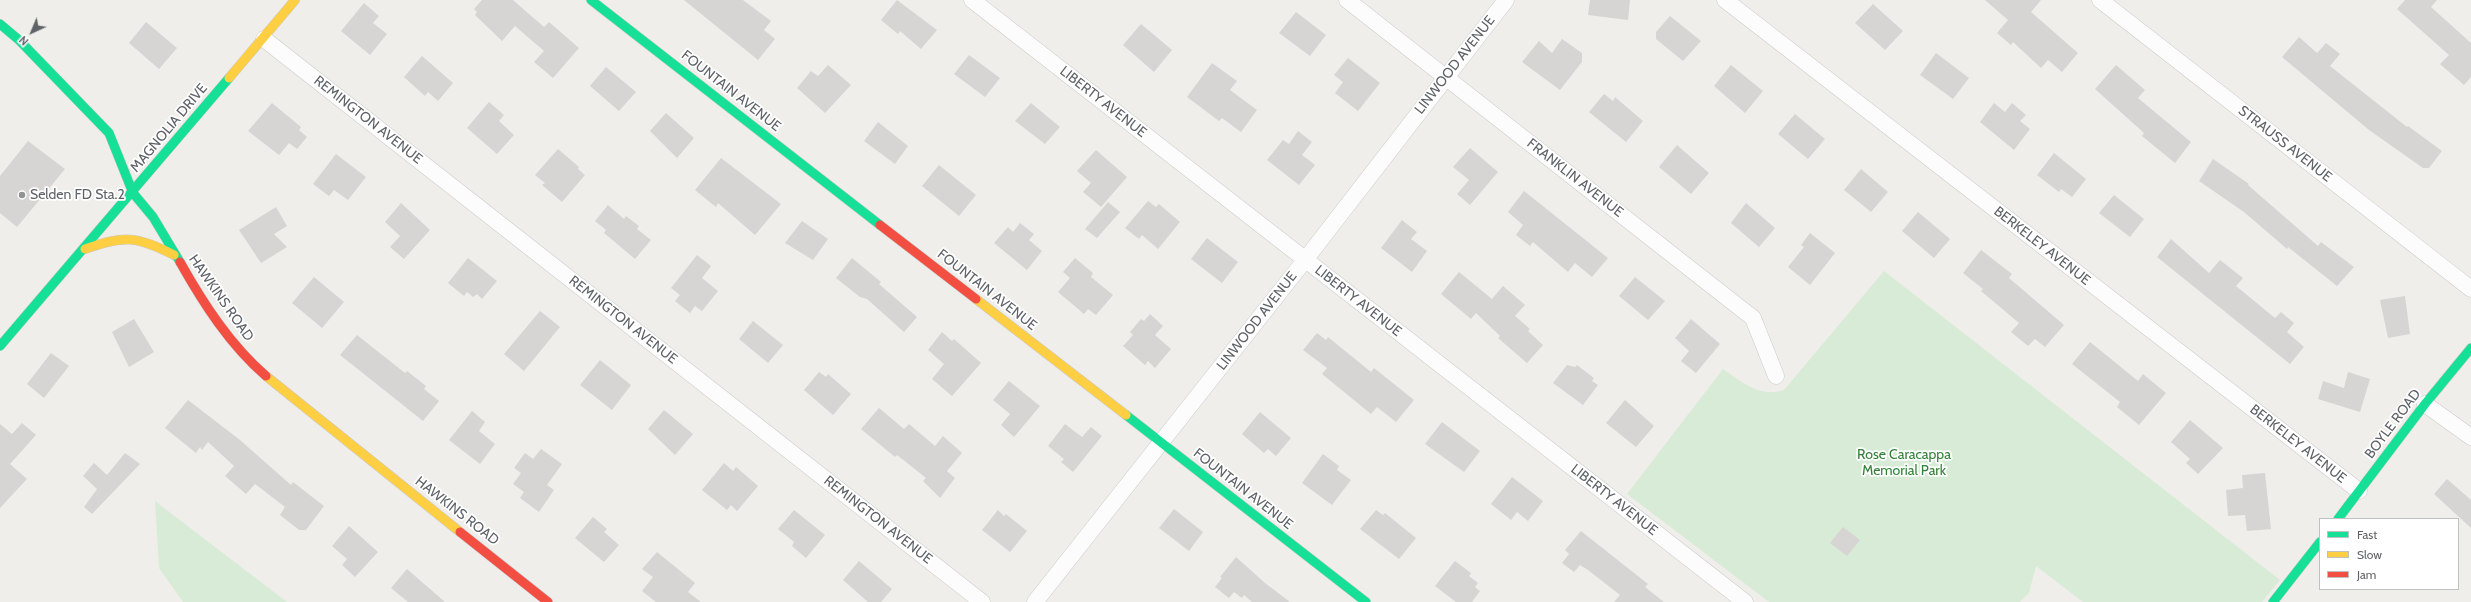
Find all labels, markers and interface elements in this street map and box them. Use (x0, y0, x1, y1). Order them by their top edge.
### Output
north arrow (12, 12, 52, 52)
street label: LINWOOD AVENUE (1411, 12, 1499, 118)
text: N (16, 33, 31, 48)
street label: FOUNTAIN AVENUE (678, 47, 784, 135)
street label: LIBERTY AVENUE (1056, 63, 1150, 141)
street label: REMINGTON AVENUE (310, 72, 426, 168)
street label: MAGNOLIA DRIVE (127, 80, 211, 176)
street label: STRAUSS AVENUE (2235, 102, 2335, 186)
street label: FRANKLIN AVENUE (1523, 135, 1627, 221)
place label: Selden FD Sta.2 (30, 187, 125, 203)
marker: Selden FD Sta.2 (17, 190, 27, 200)
street label: BERKELEY AVENUE (1990, 203, 2094, 289)
street label: FOUNTAIN AVENUE (934, 246, 1040, 334)
street label: HAWKINS ROAD (185, 251, 257, 345)
street label: LIBERTY AVENUE (1311, 262, 1405, 340)
street label: LINWOOD AVENUE (1213, 268, 1301, 374)
street label: REMINGTON AVENUE (565, 272, 681, 368)
street label: BOYLE ROAD (2361, 386, 2425, 462)
street label: BERKELEY AVENUE (2246, 401, 2350, 487)
street label: FOUNTAIN AVENUE (1190, 445, 1296, 533)
park label: Rose Caracappa Memorial Park (1857, 447, 1951, 480)
street label: LIBERTY AVENUE (1567, 461, 1661, 539)
street label: REMINGTON AVENUE (820, 472, 936, 568)
street label: HAWKINS ROAD (412, 473, 502, 549)
legend (2319, 518, 2459, 590)
text: Fast (2357, 527, 2377, 542)
text: Slow (2357, 547, 2382, 562)
text: Jam (2357, 567, 2376, 582)

